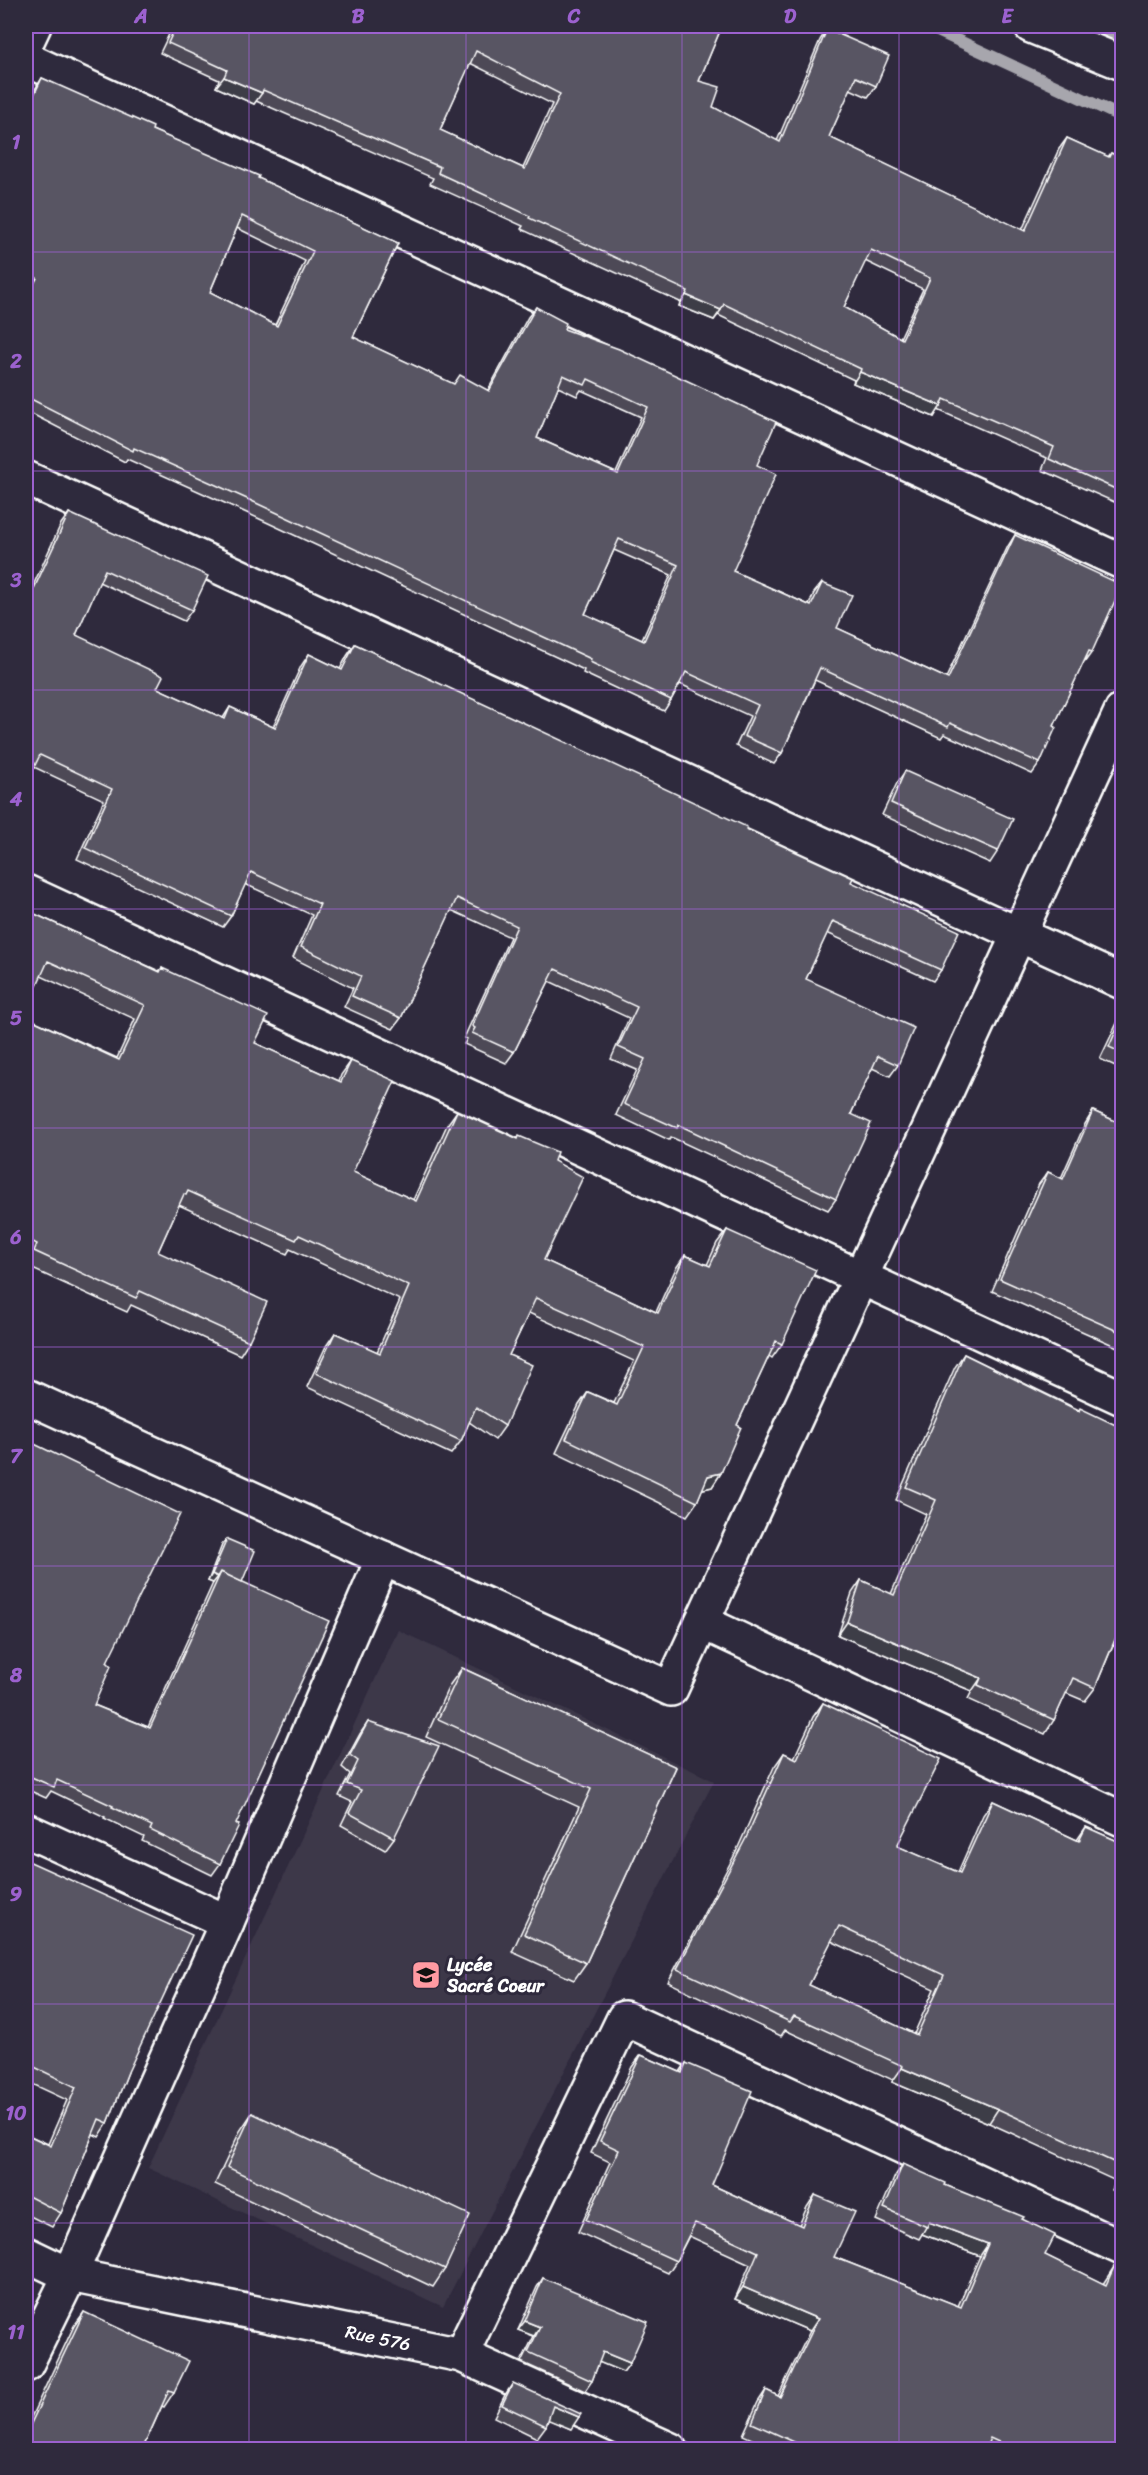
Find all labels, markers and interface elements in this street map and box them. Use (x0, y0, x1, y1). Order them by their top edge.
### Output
text: A (133, 0, 148, 34)
text: B (352, 0, 365, 34)
text: C (567, 0, 581, 34)
text: D (784, 0, 797, 34)
text: E (1001, 0, 1014, 34)
text: 1 (12, 125, 21, 160)
text: 2 (9, 344, 22, 379)
text: 3 (10, 563, 22, 598)
text: 4 (9, 782, 23, 817)
text: 5 (10, 1001, 22, 1036)
text: 6 (9, 1220, 22, 1255)
text: 7 (10, 1439, 23, 1474)
text: 8 (9, 1658, 23, 1693)
text: 9 (10, 1877, 22, 1912)
place label: Lycée Sacré Coeur (446, 1949, 545, 2002)
school or university icon: Lycée Sacré Coeur (410, 1959, 442, 1991)
text: 10 (5, 2096, 27, 2131)
text: 11 (7, 2315, 25, 2350)
street label: Rue 576 (342, 2315, 414, 2361)

